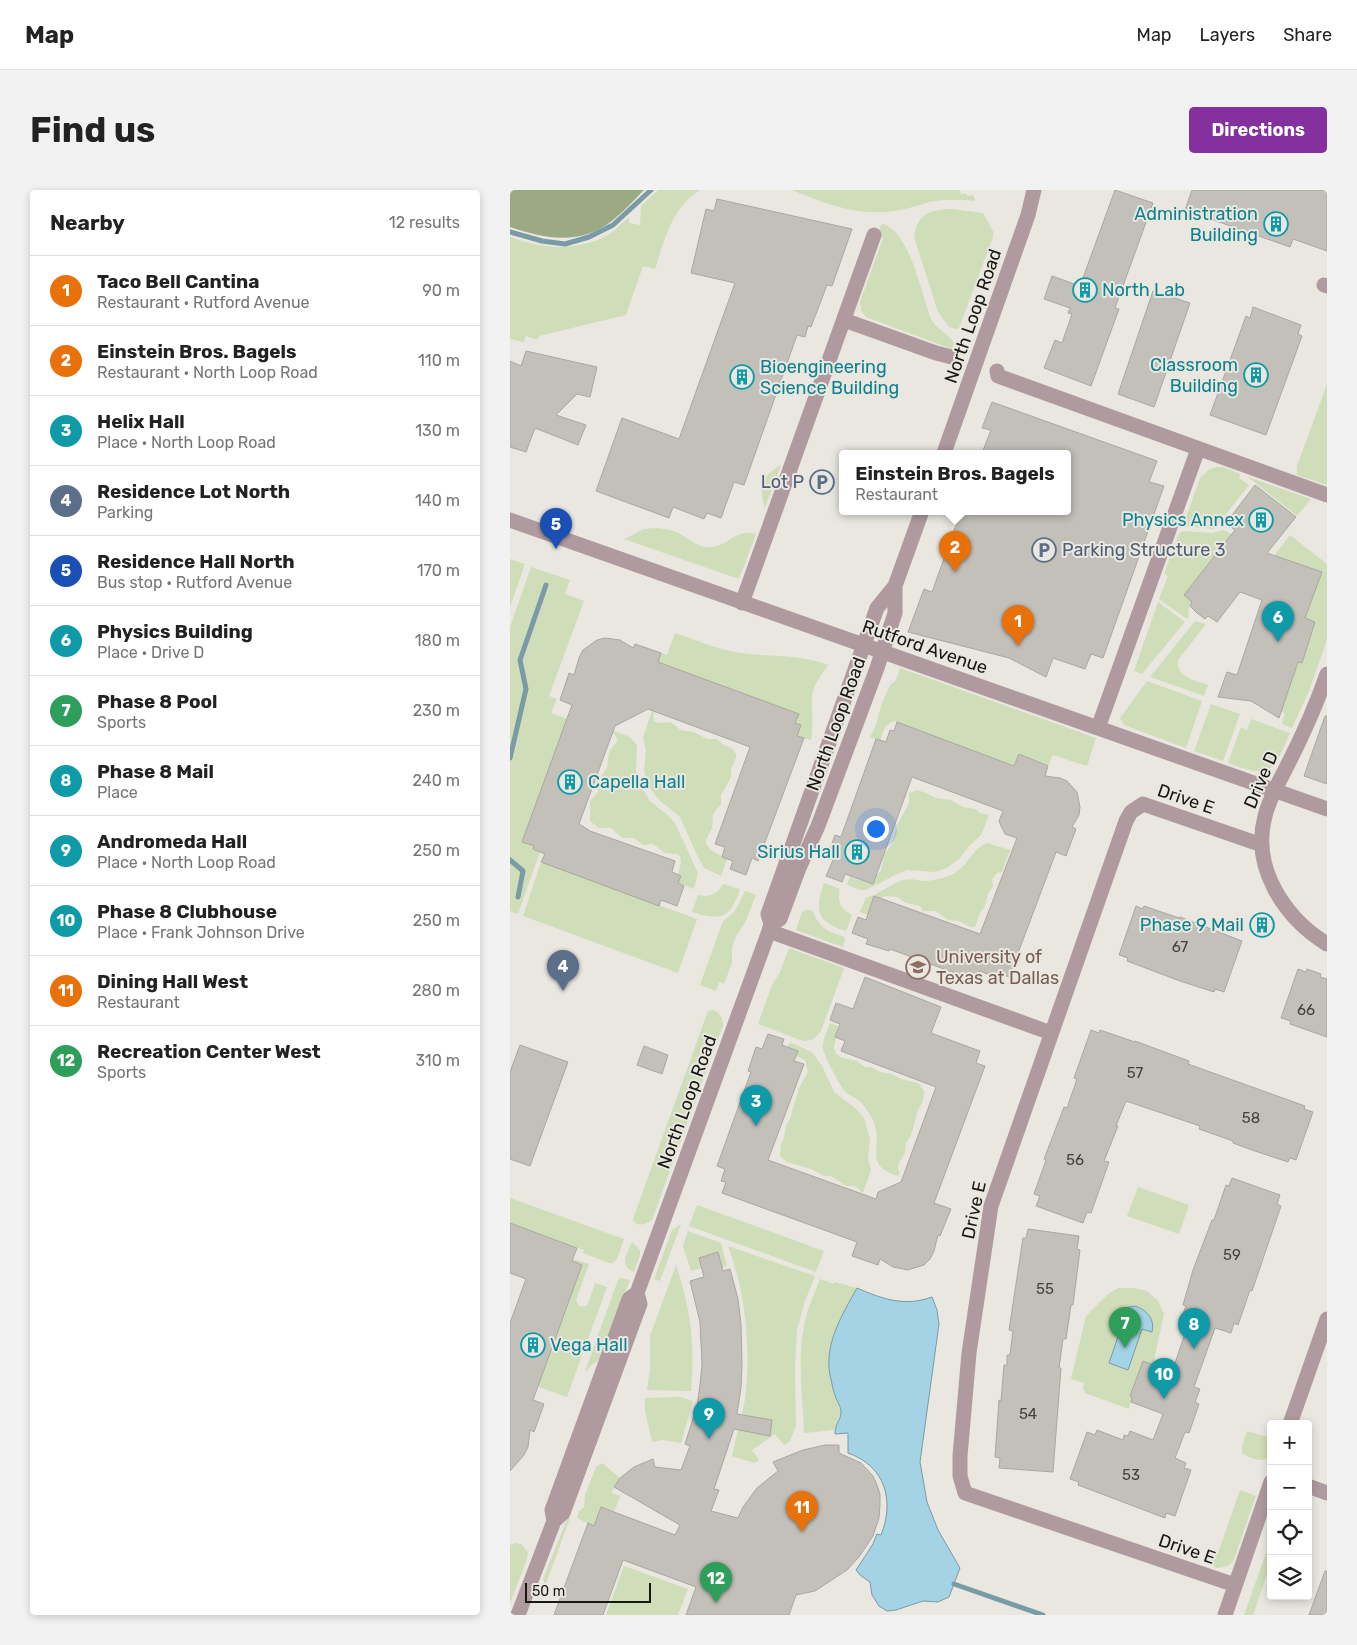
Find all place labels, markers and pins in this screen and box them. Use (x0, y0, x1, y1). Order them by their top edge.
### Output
place label: Administration Building (1134, 203, 1258, 246)
building icon: Administration Building (1263, 211, 1289, 237)
building icon: North Lab (1072, 277, 1098, 303)
place label: North Lab (1102, 279, 1185, 301)
place label: Classroom Building (1150, 354, 1238, 397)
place label: Bioengineering Science Building (760, 356, 899, 399)
building icon: Classroom Building (1243, 362, 1269, 388)
building icon: Bioengineering Science Building (729, 364, 755, 390)
parking icon: Lot P (809, 469, 835, 495)
place label: Lot P (761, 471, 804, 493)
building icon: Physics Annex (1248, 507, 1274, 533)
pin: 5 (540, 508, 572, 549)
place label: Physics Annex (1122, 509, 1244, 531)
pin: 2 (939, 531, 971, 572)
parking icon: Parking Structure 3 (1031, 537, 1057, 563)
place label: Parking Structure 3 (1062, 539, 1226, 561)
pin: 6 (1262, 601, 1294, 642)
pin: 1 (1002, 605, 1034, 646)
building icon: Capella Hall (557, 769, 583, 795)
place label: Capella Hall (588, 771, 685, 793)
building icon: Sirius Hall (844, 839, 870, 865)
place label: Sirius Hall (757, 841, 840, 863)
building icon: Phase 9 Mail (1249, 912, 1275, 938)
place label: Phase 9 Mail (1140, 914, 1244, 936)
place label: University of Texas at Dallas (936, 946, 1059, 989)
pin: 4 (547, 950, 579, 991)
school or university icon: University of Texas at Dallas (905, 954, 931, 980)
pin: 3 (740, 1085, 772, 1126)
pin: 7 (1109, 1307, 1141, 1348)
pin: 8 (1178, 1308, 1210, 1349)
building icon: Vega Hall (520, 1332, 546, 1358)
place label: Vega Hall (550, 1334, 628, 1356)
pin: 10 (1148, 1358, 1180, 1399)
pin: 9 (693, 1398, 725, 1439)
pin: 11 (786, 1491, 818, 1532)
pin: 12 (700, 1562, 732, 1603)

